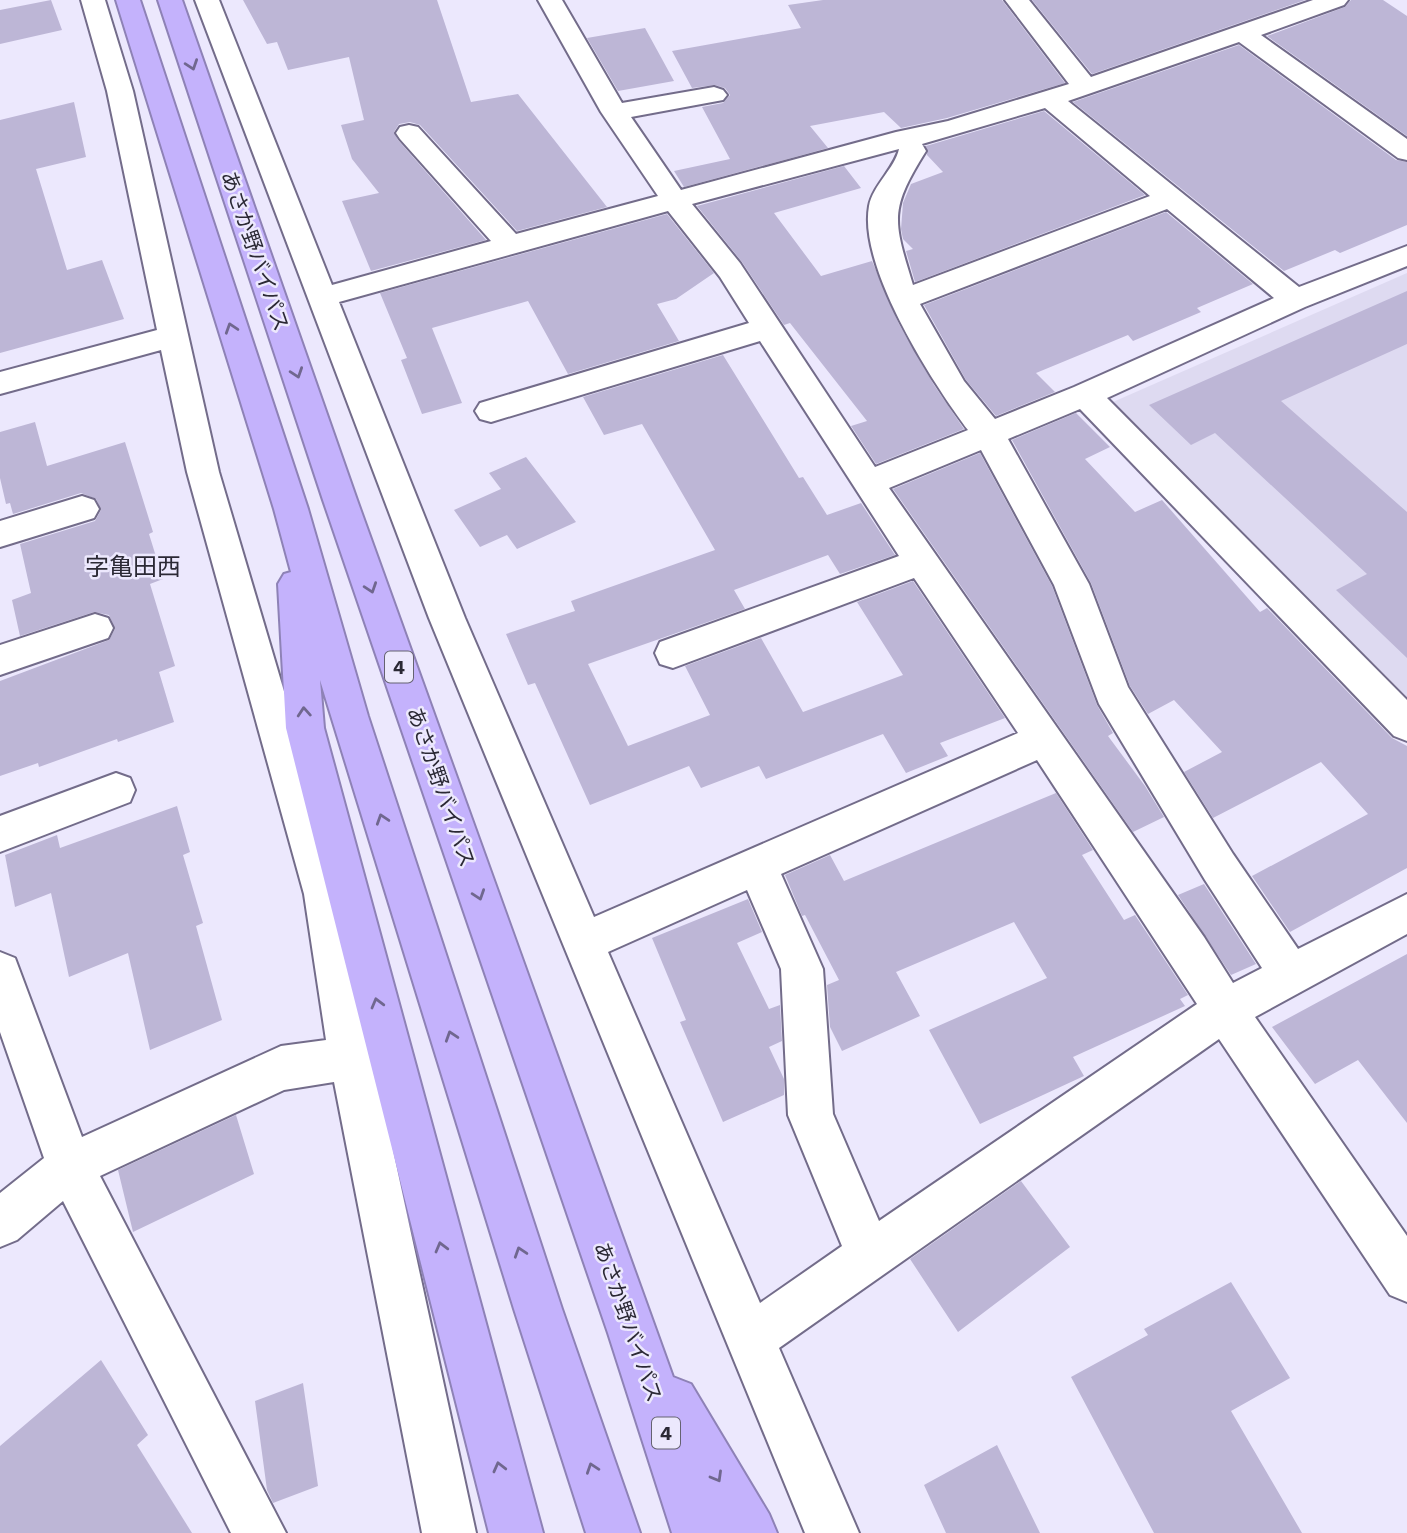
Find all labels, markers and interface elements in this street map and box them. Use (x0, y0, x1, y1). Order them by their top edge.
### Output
one-way arrow (184, 58, 198, 70)
street label: あさか野バイパス (216, 168, 295, 334)
one-way arrow (225, 322, 239, 334)
one-way arrow (289, 366, 303, 378)
district label: 字亀田西 (85, 553, 181, 581)
one-way arrow (363, 581, 377, 593)
road number: 4 (385, 652, 413, 682)
street label: あさか野バイパス (402, 704, 481, 870)
one-way arrow (296, 706, 311, 717)
one-way arrow (375, 813, 390, 825)
one-way arrow (471, 888, 485, 900)
one-way arrow (371, 997, 385, 1009)
one-way arrow (445, 1030, 459, 1042)
street label: あさか野バイパス (589, 1239, 668, 1405)
one-way arrow (435, 1241, 449, 1253)
one-way arrow (514, 1247, 528, 1259)
road number: 4 (652, 1418, 680, 1448)
one-way arrow (493, 1461, 507, 1473)
one-way arrow (585, 1463, 600, 1475)
one-way arrow (709, 1469, 722, 1482)

